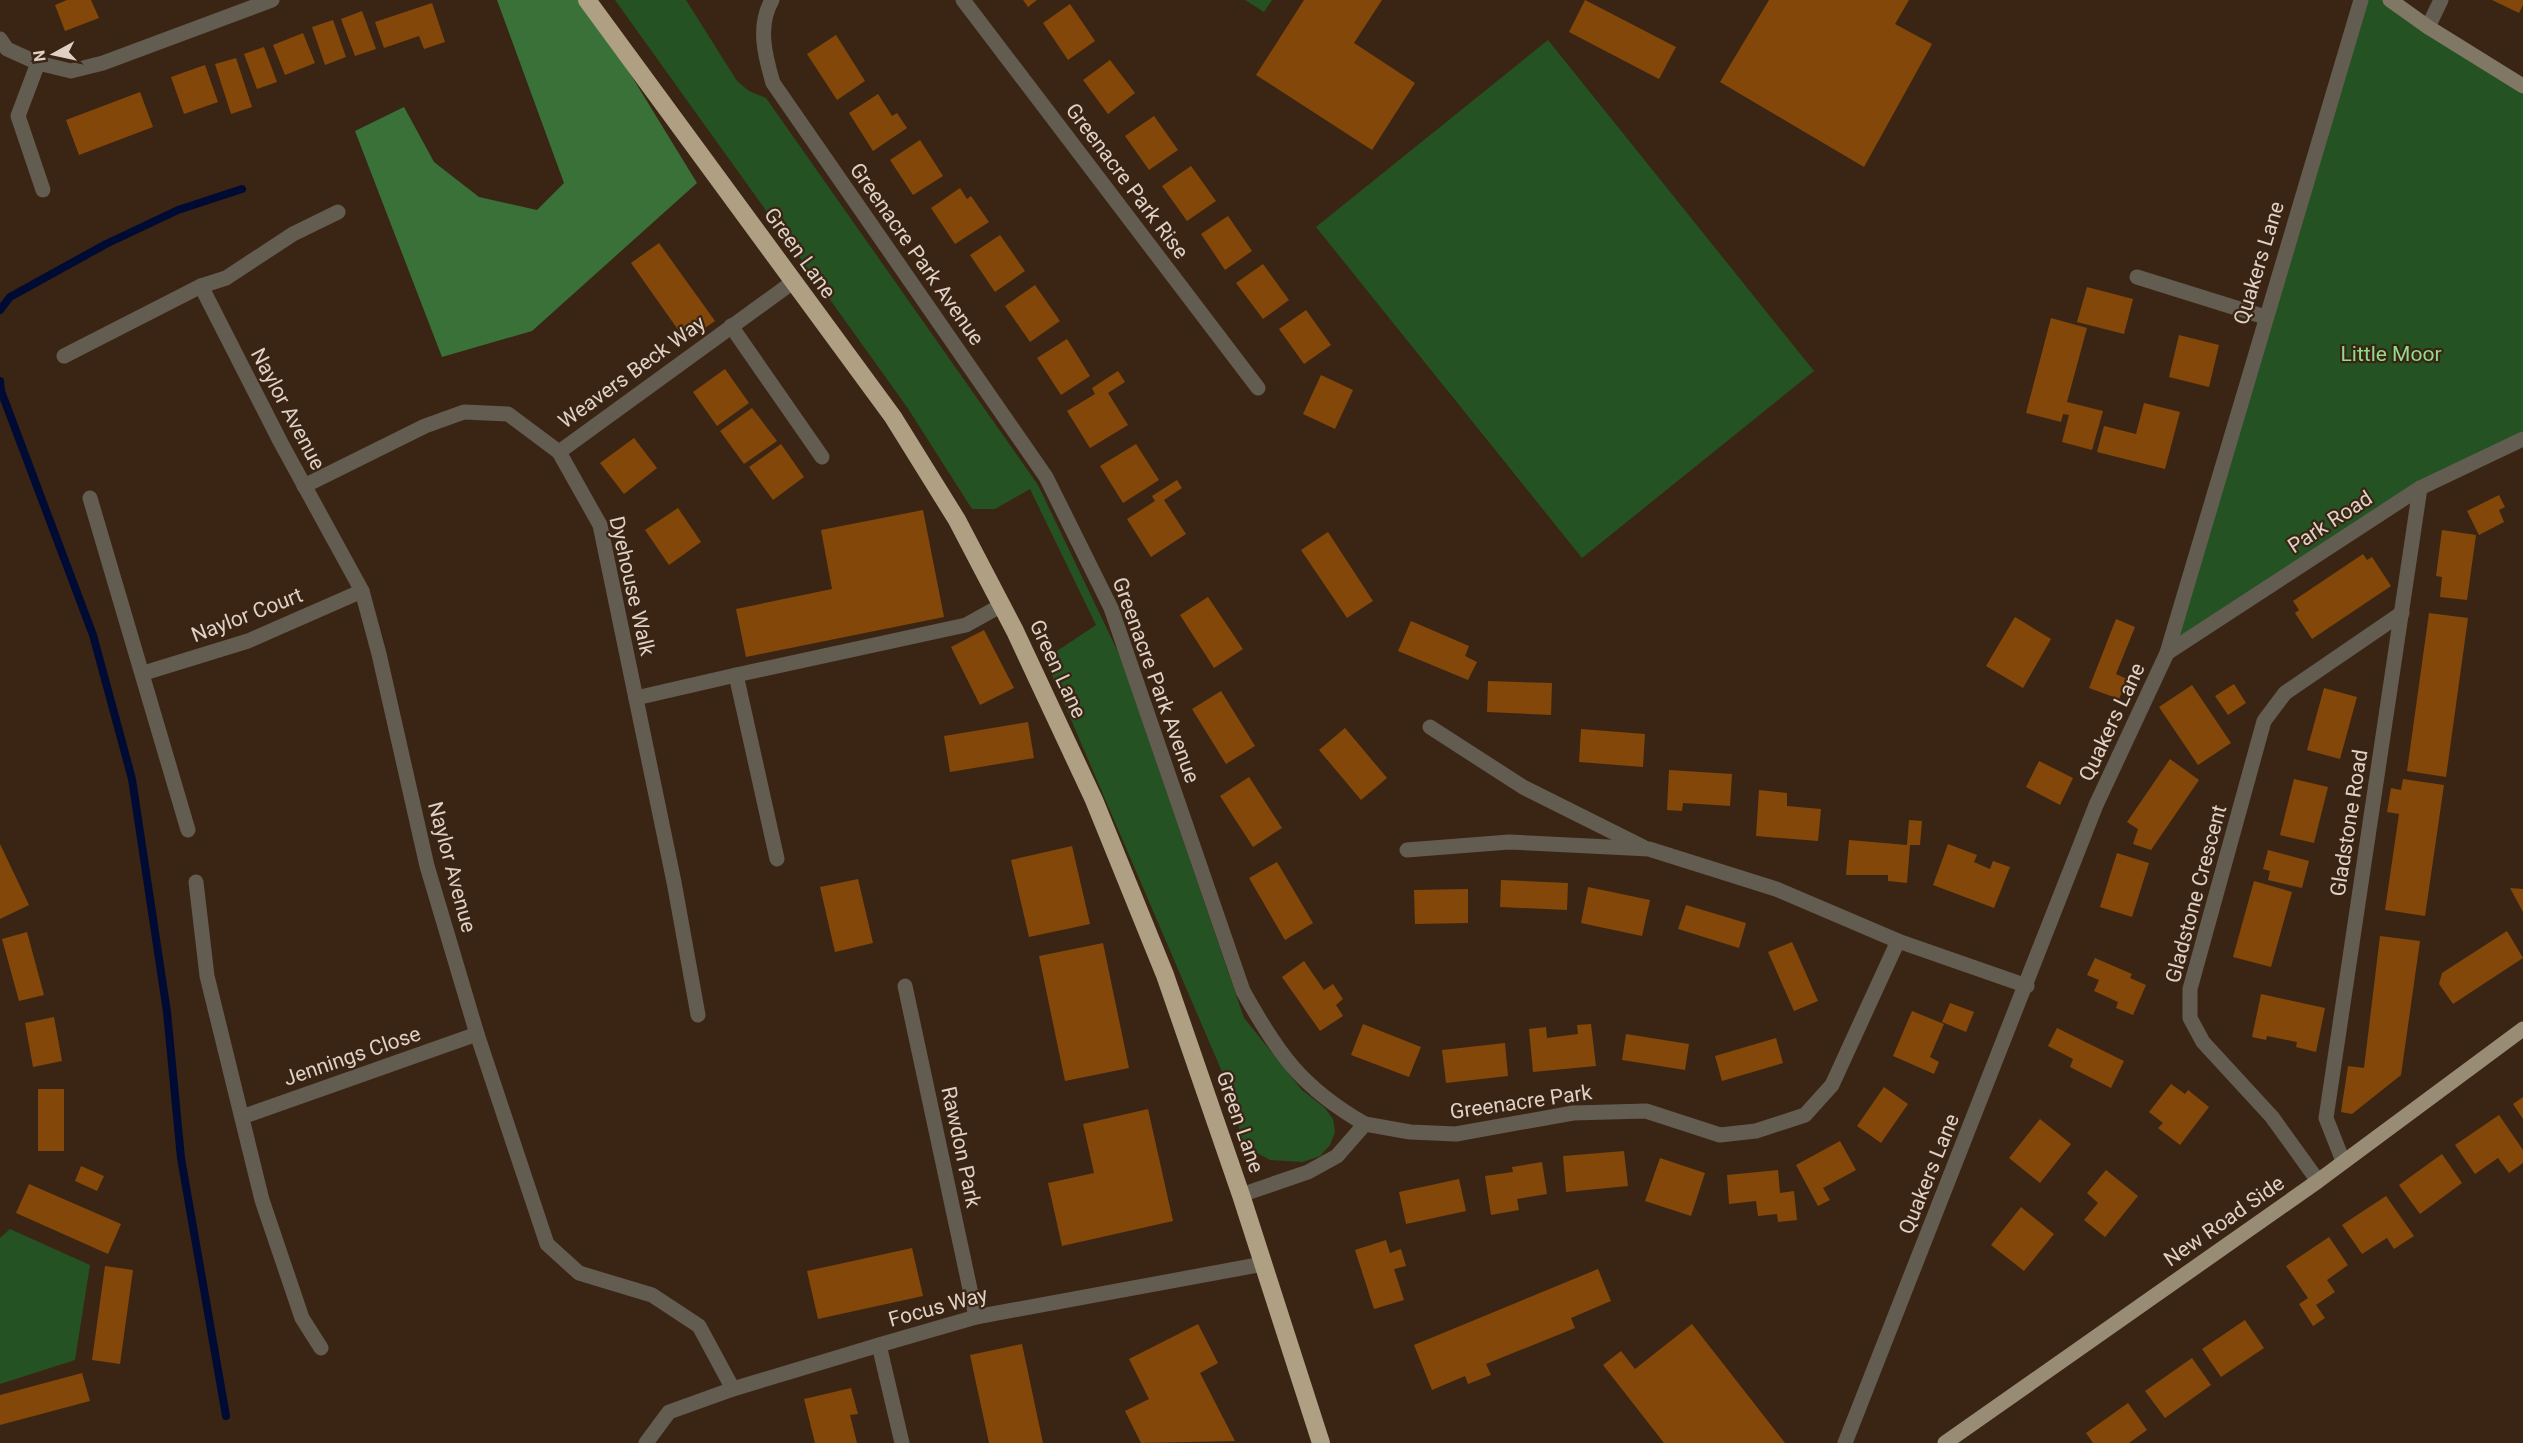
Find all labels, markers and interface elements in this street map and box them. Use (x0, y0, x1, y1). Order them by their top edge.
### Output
north arrow (24, 24, 84, 84)
text: N (29, 49, 50, 63)
street label: Greenacre Park Rise (1061, 99, 1193, 263)
street label: Greenacre Park Avenue (845, 158, 989, 350)
street label: Quakers Lane (2229, 198, 2289, 328)
street label: Green Lane (759, 203, 841, 303)
street label: Weavers Beck Way (554, 311, 710, 433)
park label: Little Moor (2340, 342, 2442, 366)
street label: Naylor Avenue (246, 344, 330, 474)
street label: Park Road (2283, 486, 2377, 558)
street label: Dyehouse Walk (604, 514, 660, 658)
street label: Greenacre Park Avenue (1108, 574, 1204, 786)
street label: Naylor Court (188, 583, 306, 647)
street label: Green Lane (1025, 616, 1091, 722)
street label: Quakers Lane (2074, 659, 2150, 785)
street label: Gladstone Road (2326, 748, 2372, 898)
street label: Naylor Avenue (423, 799, 481, 935)
street label: Gladstone Crescent (2161, 802, 2231, 986)
street label: Jennings Close (280, 1021, 424, 1091)
street label: Green Lane (1211, 1068, 1269, 1176)
street label: Greenacre Park (1448, 1080, 1594, 1124)
street label: Rawdon Park (936, 1084, 986, 1210)
street label: Quakers Lane (1894, 1110, 1964, 1238)
street label: New Road Side (2159, 1171, 2289, 1271)
street label: Focus Way (886, 1282, 990, 1332)

